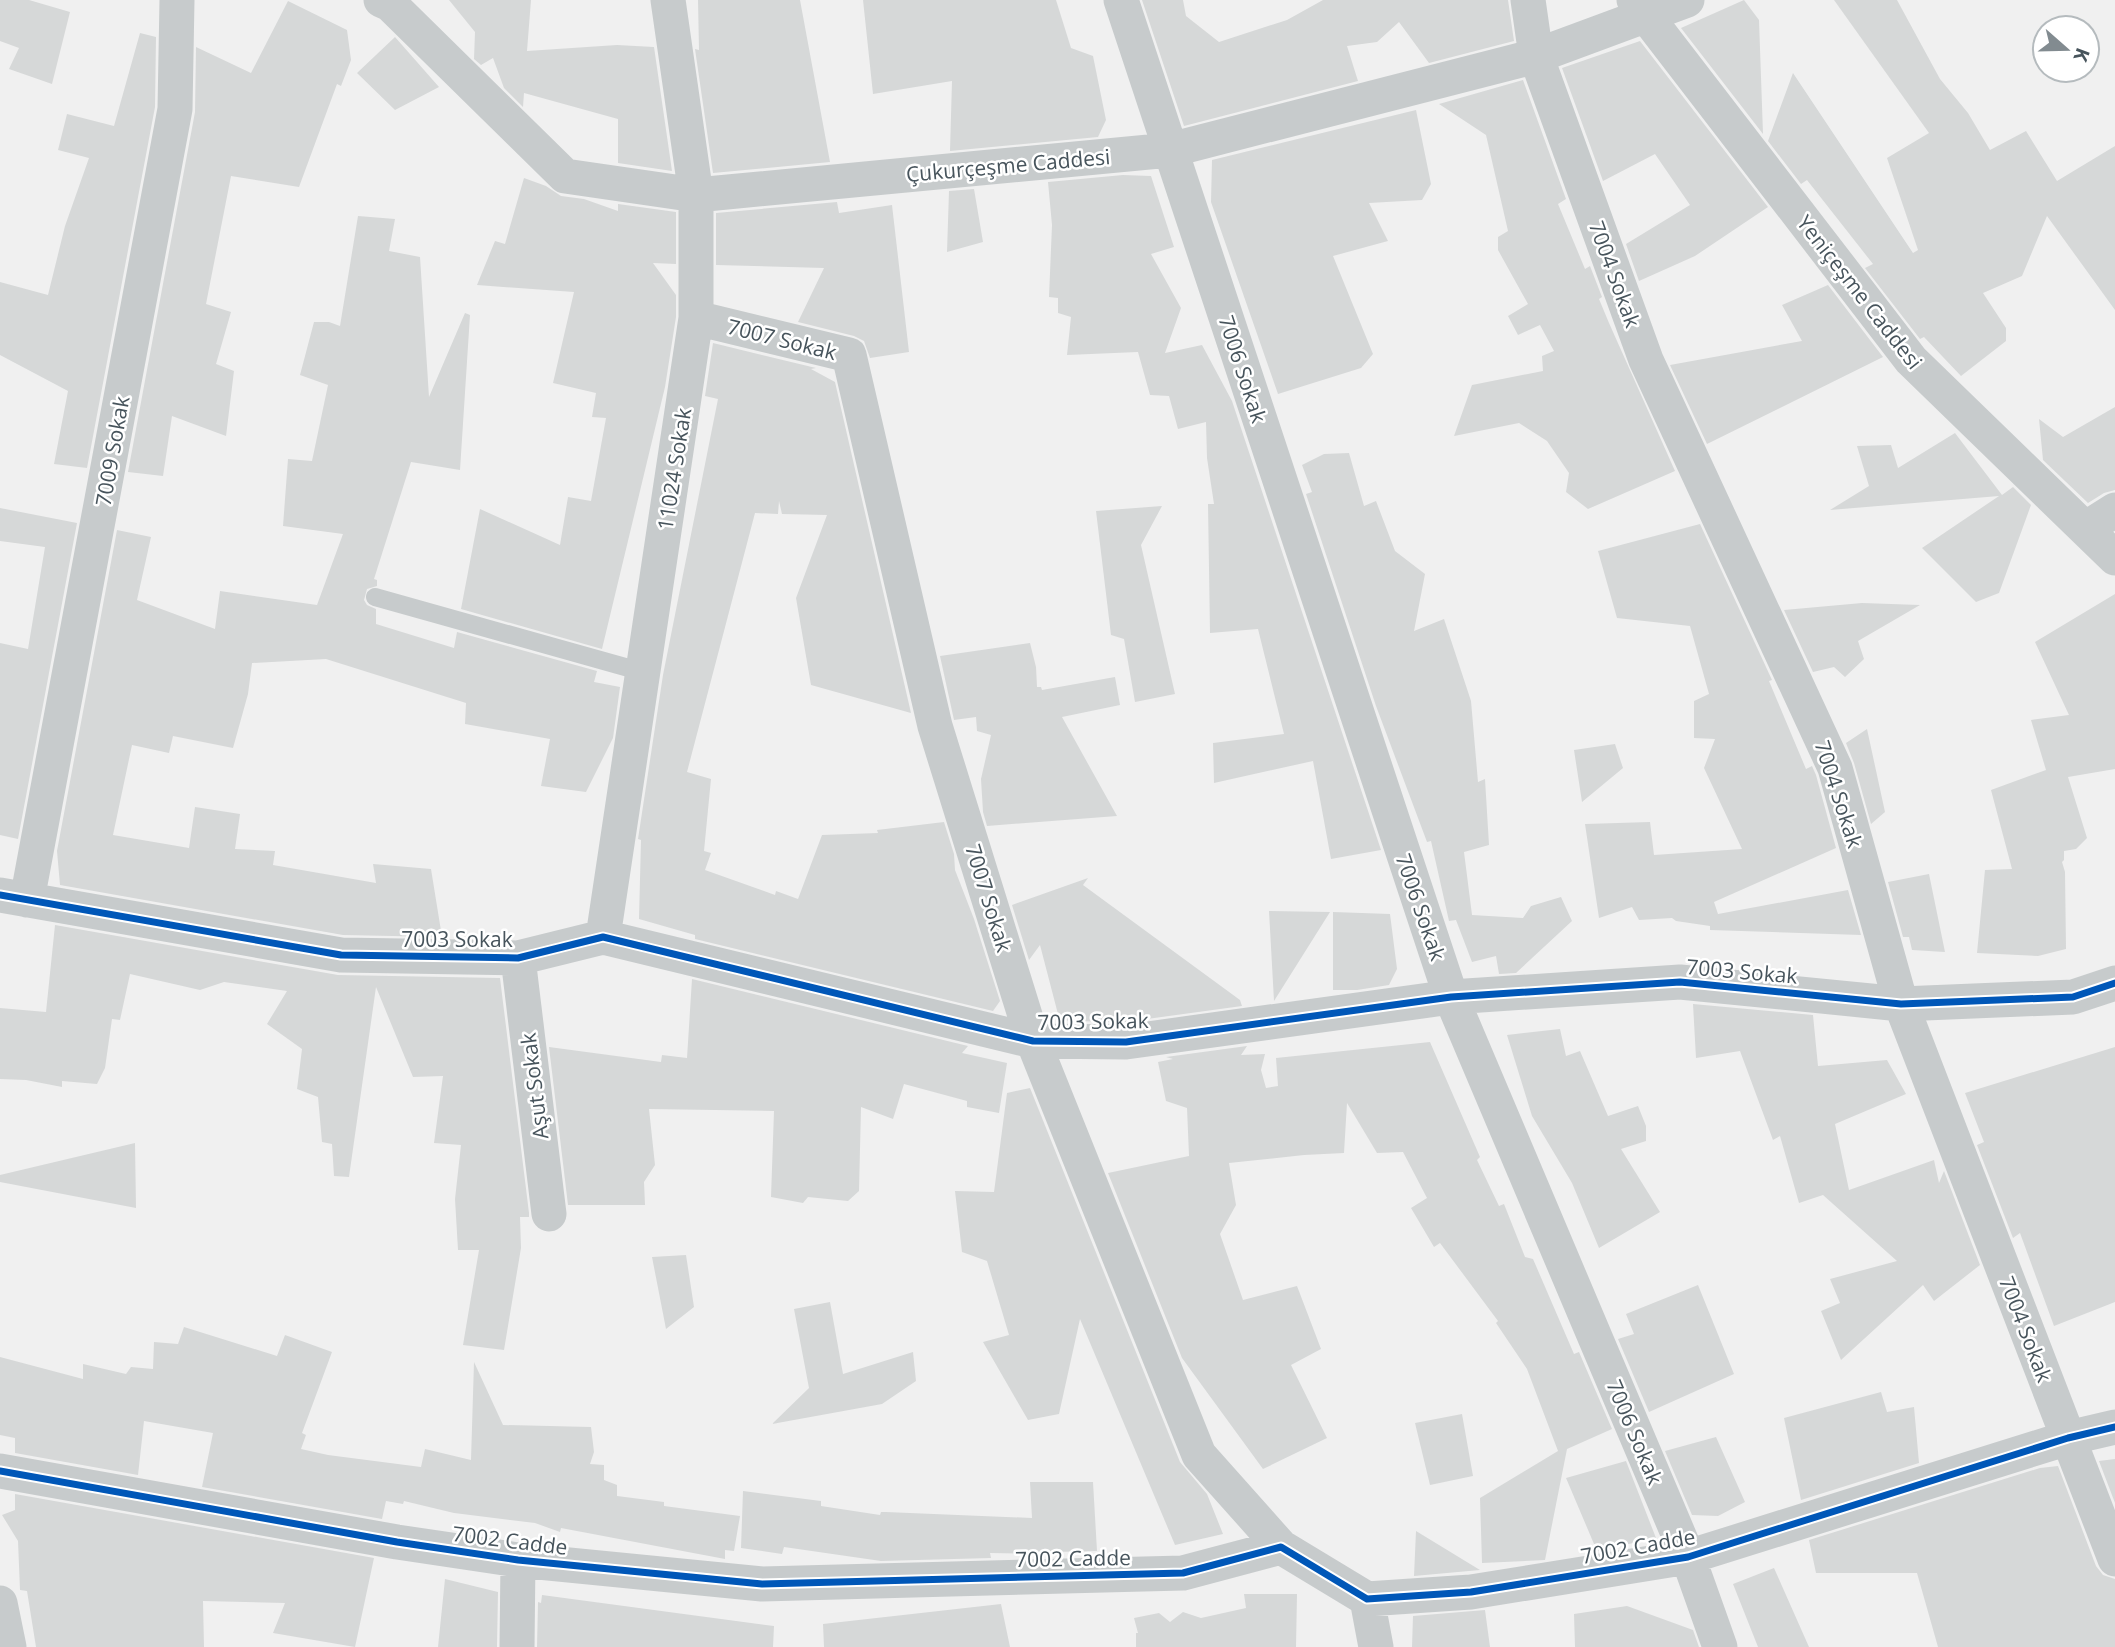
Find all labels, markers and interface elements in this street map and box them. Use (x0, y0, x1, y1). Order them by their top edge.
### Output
north arrow (2031, 14, 2101, 84)
text: K (2067, 44, 2096, 66)
street label: Çukurçeşme Caddesi (905, 142, 1111, 188)
street label: Yeniçeşme Caddesi (1791, 209, 1929, 375)
street label: 7004 Sokak (1583, 217, 1647, 331)
street label: 7007 Sokak (725, 312, 839, 366)
street label: 7006 Sokak (1212, 312, 1274, 426)
street label: 7009 Sokak (89, 394, 135, 508)
street label: 11024 Sokak (651, 406, 697, 532)
street label: 7004 Sokak (1808, 737, 1870, 851)
street label: 7007 Sokak (959, 841, 1019, 955)
street label: 7006 Sokak (1390, 850, 1452, 964)
street label: 7003 Sokak (401, 925, 513, 953)
street label: 7003 Sokak (1685, 952, 1799, 990)
street label: 7003 Sokak (1037, 1006, 1149, 1036)
street label: Aşut Sokak (514, 1031, 554, 1141)
street label: 7004 Sokak (1993, 1272, 2059, 1386)
street label: 7006 Sokak (1600, 1375, 1670, 1489)
street label: 7002 Cadde (451, 1519, 569, 1561)
street label: 7002 Cadde (1579, 1522, 1697, 1570)
street label: 7002 Cadde (1015, 1543, 1131, 1573)

